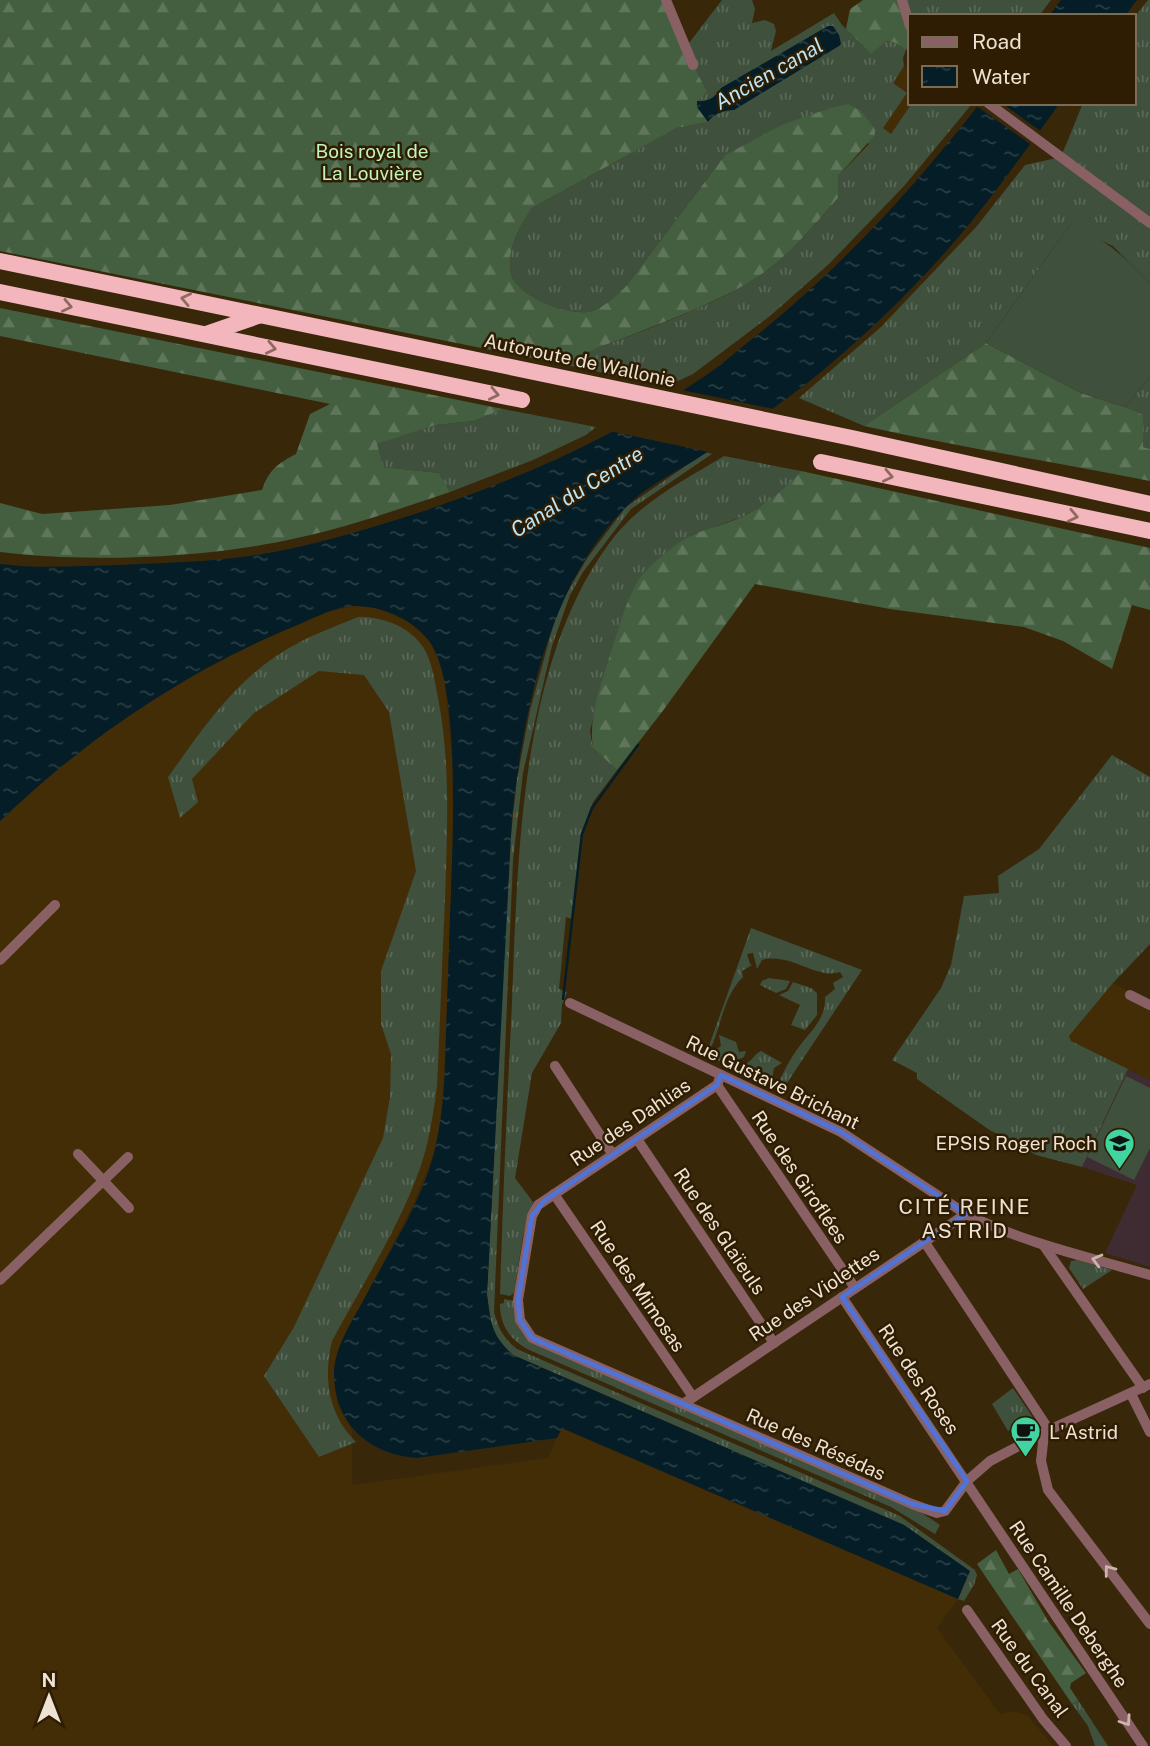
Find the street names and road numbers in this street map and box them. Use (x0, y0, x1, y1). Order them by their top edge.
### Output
street label: Autoroute de Wallonie (482, 329, 678, 391)
street label: Rue Gustave Brichant (683, 1030, 863, 1134)
street label: Rue des Dahlias (566, 1074, 694, 1170)
street label: Rue des Giroflées (747, 1107, 853, 1247)
street label: Rue des Glaïeuls (670, 1164, 770, 1298)
street label: Rue des Mimosas (586, 1216, 690, 1356)
street label: Rue des Violettes (745, 1242, 883, 1346)
street label: Rue des Roses (874, 1320, 964, 1438)
street label: Rue des Résédas (743, 1403, 889, 1485)
street label: Rue Camille Deberghe (1005, 1516, 1133, 1692)
street label: Rue du Canal (987, 1614, 1073, 1722)

